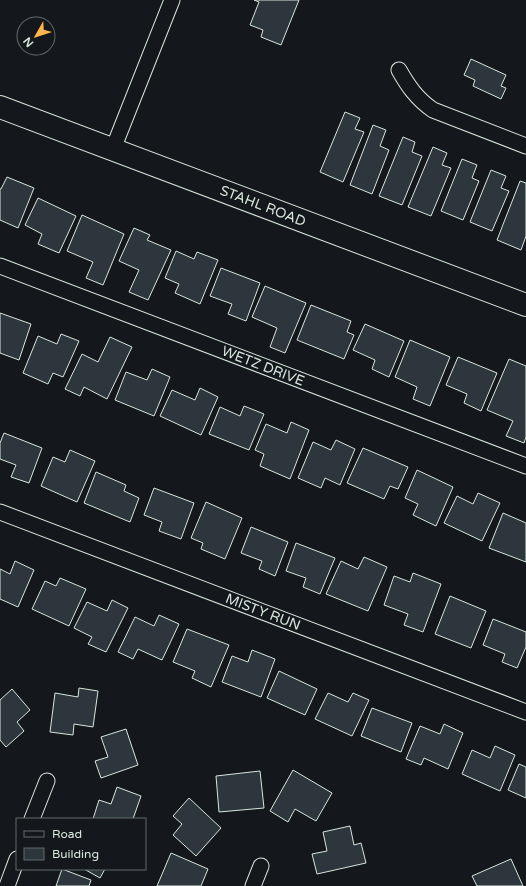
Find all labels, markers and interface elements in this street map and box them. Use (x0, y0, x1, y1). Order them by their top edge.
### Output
north arrow (16, 16, 56, 56)
text: N (21, 34, 36, 50)
street label: STAHL ROAD (218, 182, 308, 230)
street label: WETZ DRIVE (219, 342, 307, 390)
street label: MISTY RUN (223, 590, 303, 634)
legend (16, 818, 146, 870)
text: Road (52, 827, 82, 841)
text: Building (52, 847, 99, 861)

